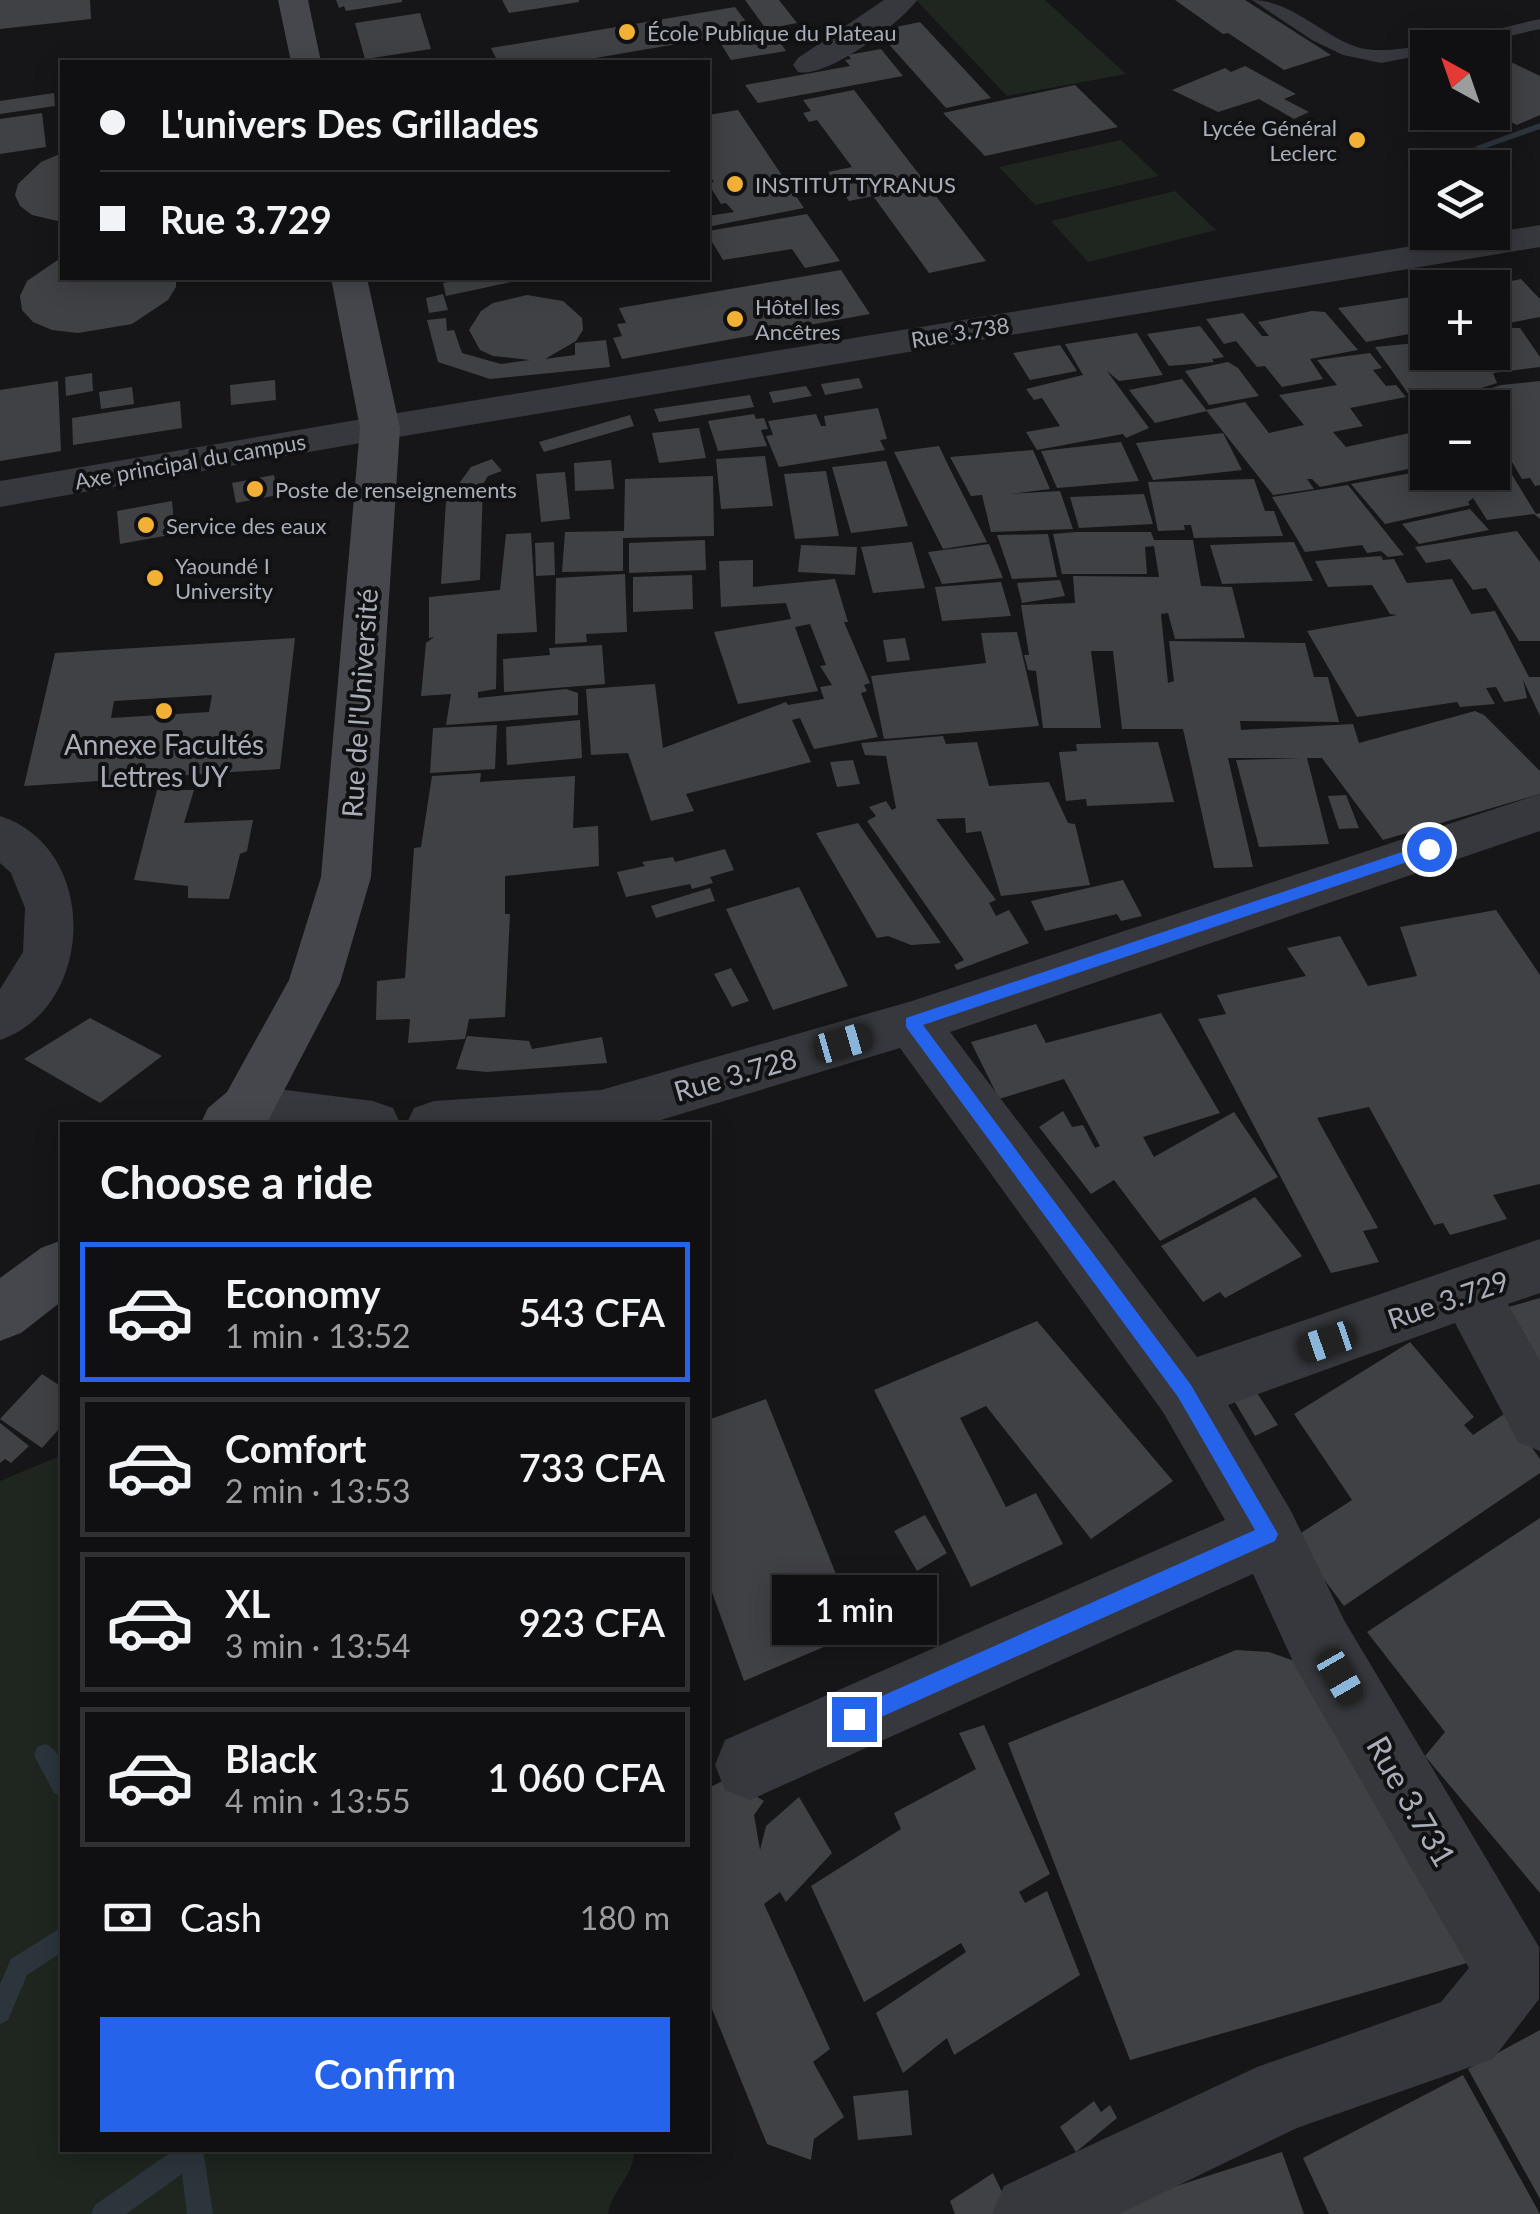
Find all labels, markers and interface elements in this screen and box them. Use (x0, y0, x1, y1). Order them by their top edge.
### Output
place label: École Publique du Plateau (647, 19, 896, 46)
marker: École Publique du Plateau (616, 21, 638, 43)
north arrow (1410, 30, 1510, 130)
map controls (1410, 30, 1510, 490)
text: L'univers Des Grillades (160, 100, 539, 146)
place label: Lycée Général Leclerc (1202, 114, 1337, 166)
marker: Lycée Général Leclerc (1346, 129, 1368, 151)
button: layers (1410, 150, 1510, 250)
place label: INSTITUT TYRANUS (755, 171, 956, 198)
marker: INSTITUT TYRANUS (724, 173, 746, 195)
text: Rue 3.729 (160, 196, 332, 242)
button: + (1410, 270, 1510, 370)
place label: Hôtel les Ancêtres (755, 293, 841, 345)
marker: Hôtel les Ancêtres (724, 308, 746, 330)
street label: Rue 3.738 (909, 311, 1011, 353)
button: − (1410, 390, 1510, 490)
street label: Axe principal du campus (72, 427, 308, 495)
place label: Poste de renseignements (275, 476, 517, 503)
marker: Poste de renseignements (244, 478, 266, 500)
place label: Service des eaux (166, 512, 327, 539)
marker: Service des eaux (135, 514, 157, 536)
place label: Yaoundé I University (175, 552, 274, 604)
marker: Yaoundé I University (144, 567, 166, 589)
street label: Rue de l'Université (334, 587, 384, 819)
marker: Annexe Facultés Lettres UY (153, 700, 175, 722)
place label: Annexe Facultés Lettres UY (64, 727, 264, 793)
route start (1407, 827, 1452, 872)
car (810, 1020, 876, 1066)
street label: Rue 3.728 (670, 1040, 800, 1108)
text: Choose a ride (100, 1155, 373, 1209)
street label: Rue 3.729 (1383, 1262, 1513, 1336)
icon: car (105, 1267, 195, 1357)
text: Economy (225, 1270, 380, 1316)
text: 543 CFA (519, 1289, 665, 1335)
text: 1 min · 13:52 (225, 1316, 411, 1355)
car (1294, 1318, 1360, 1366)
icon: car (105, 1422, 195, 1512)
text: Comfort (225, 1425, 366, 1471)
text: 733 CFA (519, 1444, 665, 1490)
text: 2 min · 13:53 (225, 1471, 411, 1510)
callout: 1 min (772, 1574, 936, 1644)
icon: car (105, 1577, 195, 1667)
text: XL (225, 1580, 270, 1626)
text: 1 min (815, 1590, 894, 1629)
text: 923 CFA (519, 1599, 665, 1645)
text: 3 min · 13:54 (225, 1626, 411, 1665)
car (1312, 1644, 1368, 1710)
route end (832, 1697, 877, 1742)
street label: Rue 3.731 (1359, 1729, 1465, 1873)
icon: car (105, 1732, 195, 1822)
text: Black (225, 1735, 317, 1781)
text: 1 060 CFA (487, 1754, 665, 1800)
text: 4 min · 13:55 (225, 1781, 411, 1820)
icon: cash (100, 1890, 155, 1945)
text: Cash (180, 1894, 262, 1940)
text: 180 m (580, 1898, 670, 1937)
button: Confirm (100, 2017, 670, 2132)

